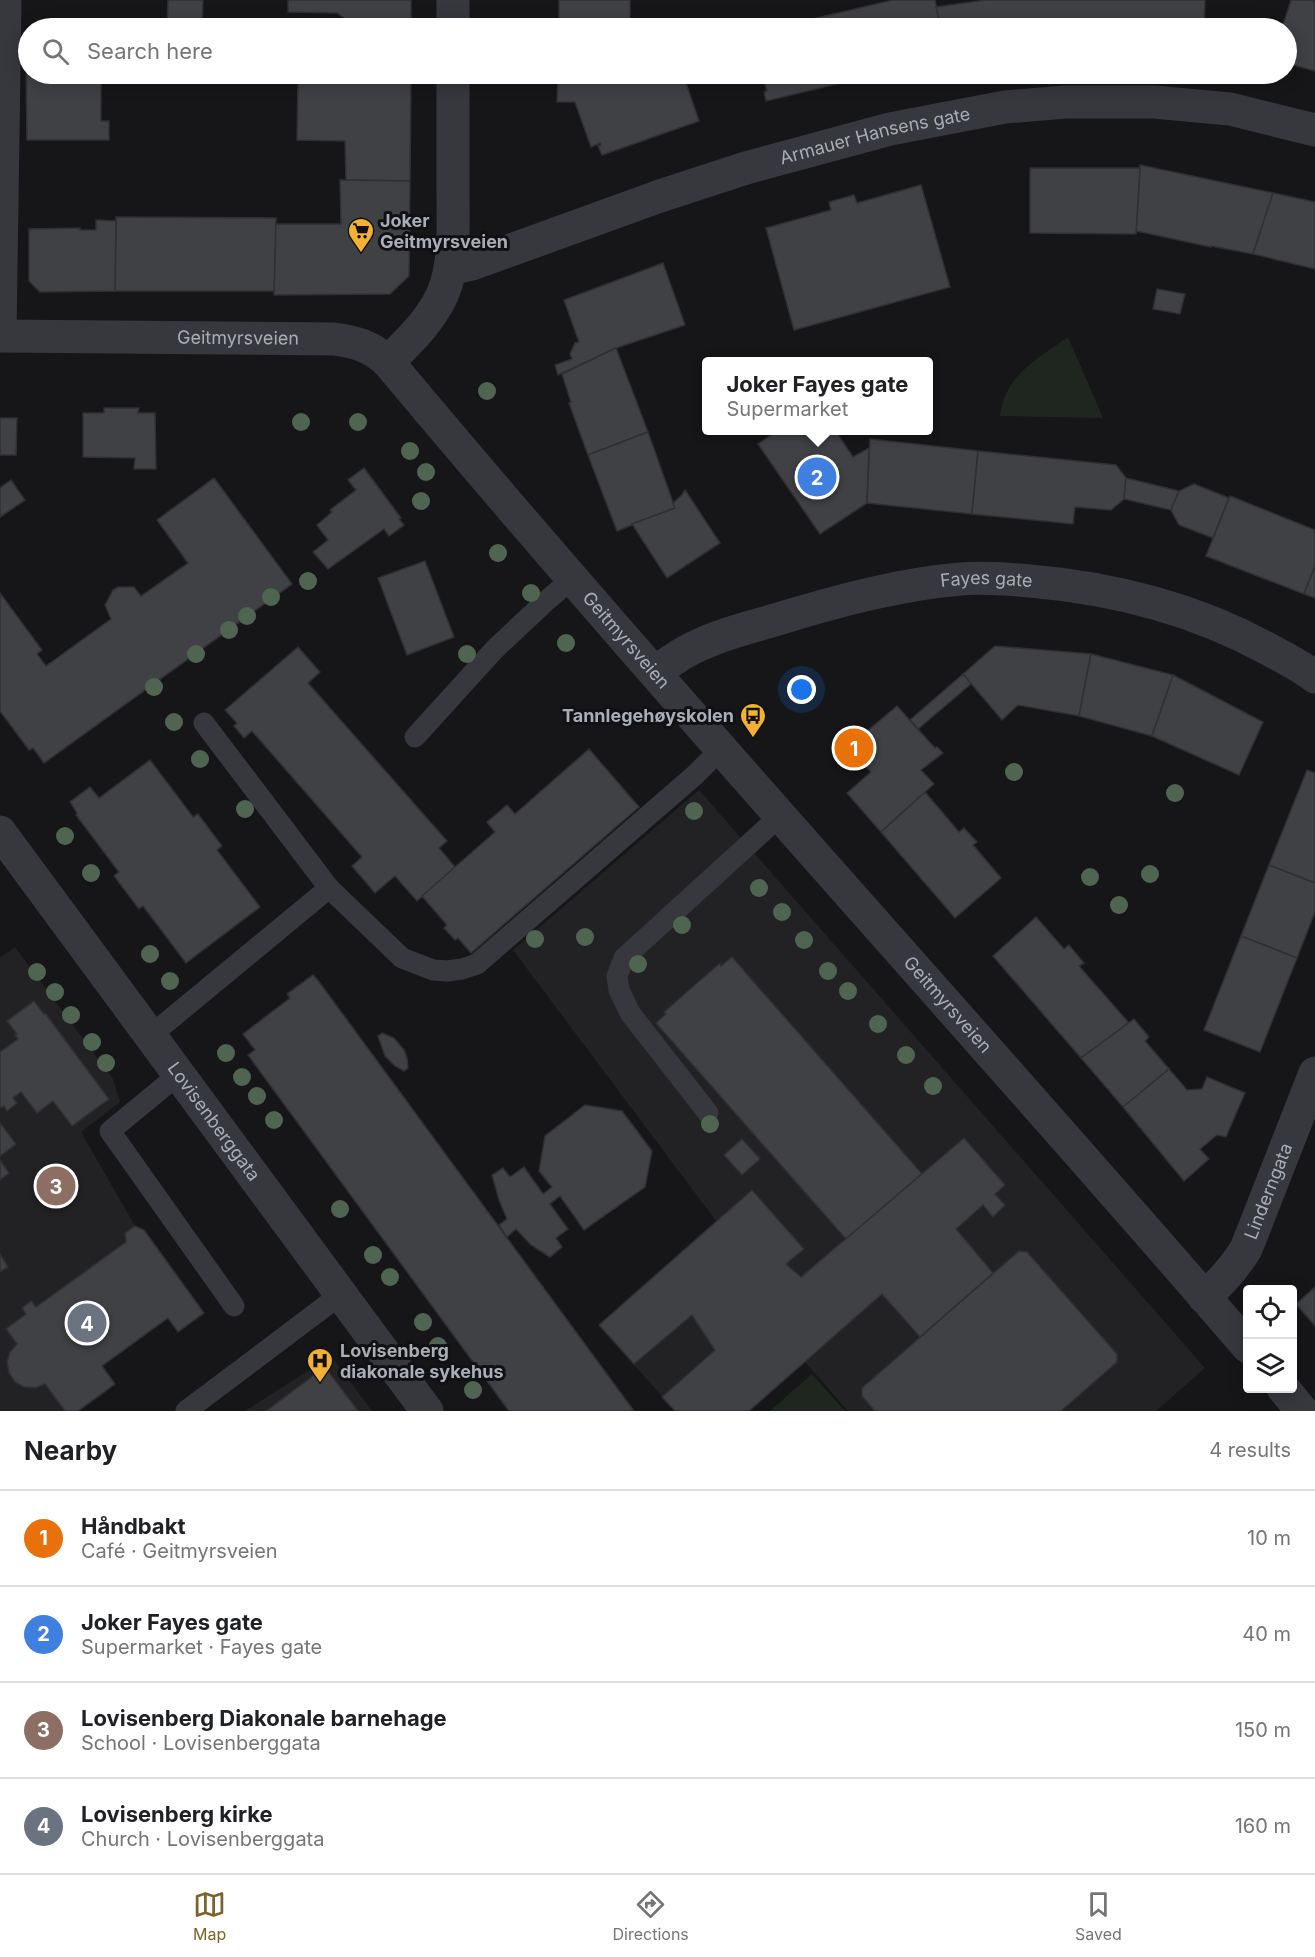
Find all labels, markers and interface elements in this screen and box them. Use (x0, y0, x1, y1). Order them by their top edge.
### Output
search box (18, 18, 1297, 84)
icon: search (39, 35, 72, 68)
text: Search here (87, 38, 213, 64)
street label: Armauer Hansens gate (777, 103, 972, 168)
place label: Joker Geitmyrsveien (380, 210, 508, 252)
supermarket icon: Joker Geitmyrsveien (346, 216, 376, 254)
street label: Geitmyrsveien (177, 327, 299, 349)
popup (702, 357, 933, 435)
text: Joker Fayes gate (727, 371, 908, 397)
text: Supermarket (727, 397, 848, 421)
pin: 2 (798, 454, 836, 500)
street label: Fayes gate (939, 567, 1033, 591)
street label: Geitmyrsveien (578, 587, 674, 693)
your location (787, 675, 816, 704)
bus stop icon: Tannlegehøyskolen (738, 701, 768, 739)
place label: Tannlegehøyskolen (562, 705, 734, 726)
pin: 1 (834, 726, 874, 771)
street label: Geitmyrsveien (900, 952, 996, 1057)
street label: Lovisenberggata (163, 1058, 265, 1185)
street label: Linderngata (1240, 1140, 1296, 1242)
pin: 3 (36, 1164, 76, 1208)
map controls (1243, 1285, 1297, 1393)
button: locate (1243, 1285, 1297, 1339)
pin: 4 (68, 1300, 106, 1346)
button: layers (1243, 1339, 1297, 1393)
place label: Lovisenberg diakonale sykehus (340, 1340, 504, 1382)
hospital icon: Lovisenberg diakonale sykehus (305, 1346, 335, 1384)
text: Nearby (24, 1435, 117, 1466)
text: 4 results (1209, 1438, 1291, 1462)
text: Håndbakt (81, 1513, 185, 1539)
text: 1 (39, 1526, 48, 1550)
text: 10 m (1247, 1526, 1291, 1550)
text: Café · Geitmyrsveien (81, 1539, 278, 1563)
text: Joker Fayes gate (81, 1609, 263, 1635)
text: 2 (37, 1622, 50, 1646)
text: 40 m (1242, 1622, 1291, 1646)
text: Supermarket · Fayes gate (81, 1635, 322, 1659)
text: Lovisenberg Diakonale barnehage (81, 1705, 447, 1731)
text: 3 (37, 1718, 50, 1742)
text: 150 m (1235, 1718, 1291, 1742)
text: School · Lovisenberggata (81, 1731, 321, 1755)
text: Lovisenberg kirke (81, 1801, 273, 1827)
text: 4 (37, 1814, 50, 1838)
text: 160 m (1235, 1814, 1291, 1838)
text: Church · Lovisenberggata (81, 1827, 325, 1851)
tab: Map (193, 1888, 226, 1944)
tab: Directions (613, 1888, 689, 1944)
tab: Saved (1075, 1888, 1122, 1944)

